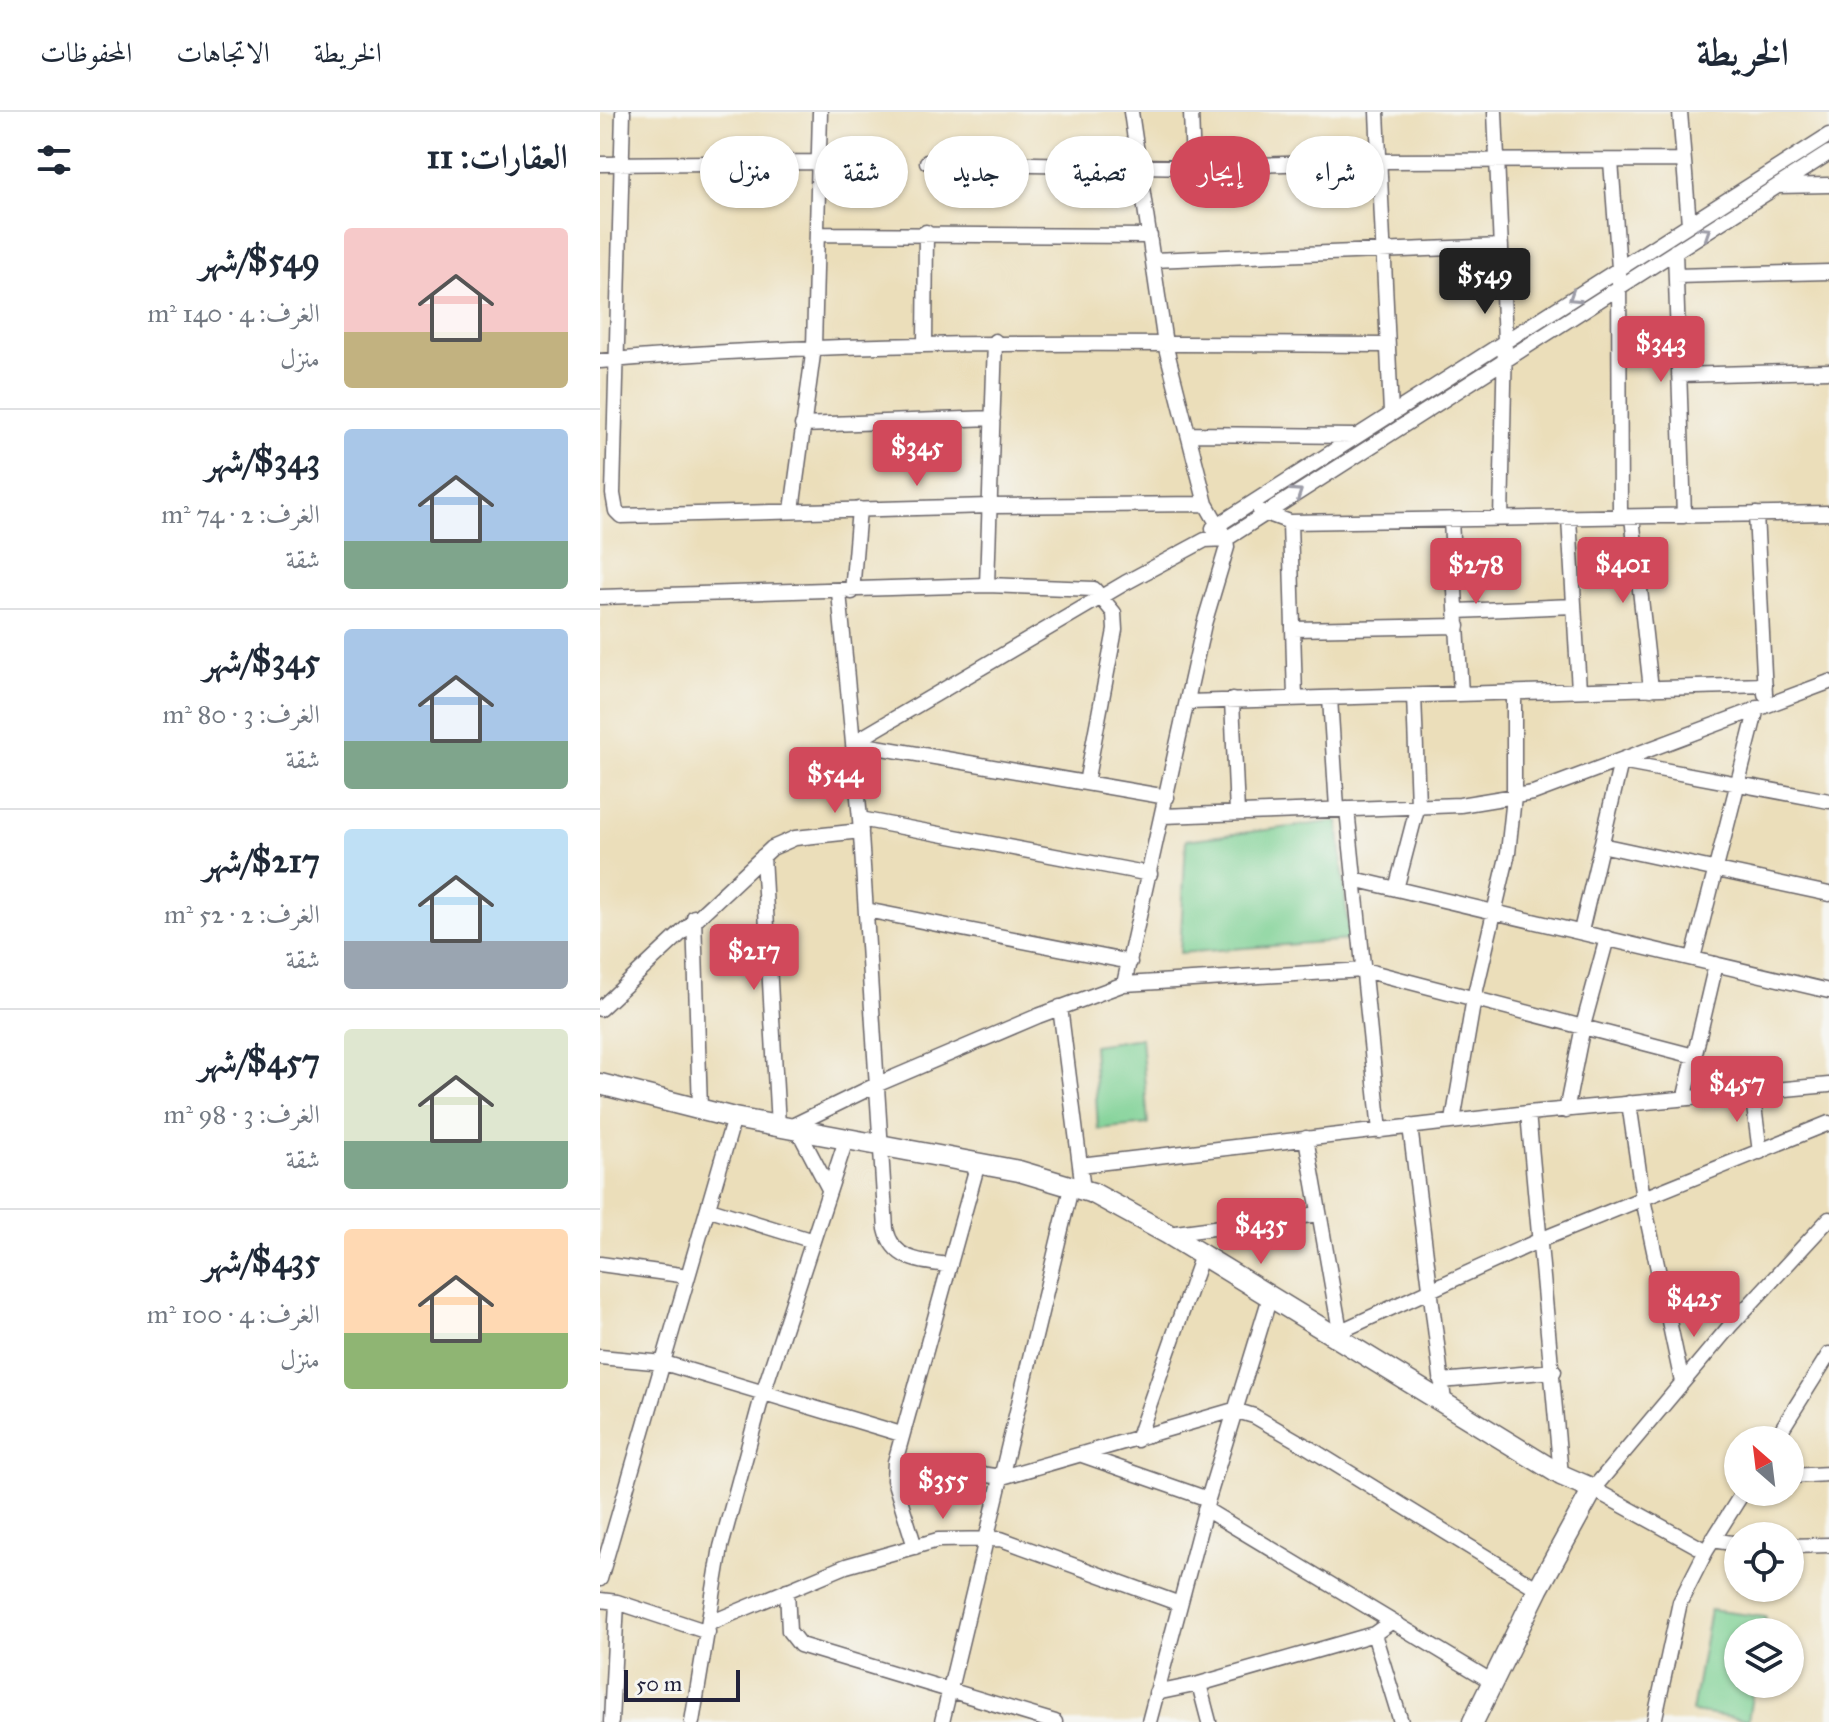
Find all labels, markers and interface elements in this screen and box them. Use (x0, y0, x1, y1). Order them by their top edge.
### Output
text: الخريطة (1697, 29, 1789, 75)
text: المحفوظات (40, 35, 132, 70)
text: الاتجاهات (176, 35, 270, 70)
text: الخريطة (314, 35, 382, 70)
text: العقارات: 11 (426, 136, 568, 177)
chip: منزل (700, 136, 799, 208)
chip: شقة (815, 136, 908, 208)
chip: جديد (924, 136, 1029, 208)
chip: تصفية (1045, 136, 1154, 208)
chip: إيجار (1170, 136, 1270, 208)
chip: شراء (1286, 136, 1384, 208)
icon: filters (32, 138, 76, 182)
one-way arrow (1696, 227, 1711, 242)
text: $549/شهر (199, 239, 320, 280)
pin: $549 (1438, 248, 1532, 316)
text: $549 (1457, 258, 1513, 290)
icon: home (408, 260, 504, 356)
one-way arrow (1568, 287, 1583, 302)
text: الغرف: 4 · 140 m² (147, 297, 320, 329)
pin: $343 (1614, 316, 1708, 384)
text: $343 (1636, 326, 1686, 358)
text: منزل (280, 342, 320, 374)
pin: $345 (870, 420, 964, 488)
text: $345 (891, 430, 943, 462)
text: $343/شهر (205, 440, 320, 481)
icon: home (408, 461, 504, 557)
one-way arrow (1289, 488, 1303, 503)
text: الغرف: 2 · 74 m² (161, 498, 320, 530)
pin: $401 (1576, 537, 1670, 605)
pin: $278 (1429, 538, 1523, 606)
text: شقة (286, 543, 320, 575)
text: $401 (1595, 547, 1651, 579)
text: $278 (1448, 548, 1504, 580)
text: $345/شهر (203, 640, 320, 681)
icon: home (408, 661, 504, 757)
text: الغرف: 3 · 80 m² (162, 698, 320, 730)
text: شقة (286, 743, 320, 775)
pin: $544 (788, 747, 882, 815)
text: $544 (807, 757, 863, 789)
text: $217/شهر (203, 840, 320, 881)
icon: home (408, 861, 504, 957)
text: الغرف: 2 · 52 m² (164, 898, 320, 930)
pin: $217 (707, 924, 801, 992)
text: $217 (728, 934, 780, 966)
text: شقة (286, 943, 320, 975)
text: $457/شهر (199, 1040, 320, 1081)
pin: $457 (1690, 1056, 1784, 1124)
icon: home (408, 1061, 504, 1157)
text: $457 (1709, 1066, 1765, 1098)
text: الغرف: 3 · 98 m² (164, 1098, 320, 1130)
text: شقة (286, 1143, 320, 1175)
pin: $435 (1214, 1198, 1308, 1266)
text: $435 (1235, 1208, 1287, 1240)
text: $435/شهر (203, 1240, 320, 1281)
icon: home (408, 1261, 504, 1357)
pin: $425 (1647, 1271, 1741, 1339)
text: $425 (1667, 1281, 1721, 1313)
text: الغرف: 4 · 100 m² (147, 1298, 320, 1330)
text: منزل (280, 1343, 320, 1375)
north arrow (1724, 1426, 1804, 1506)
map controls (1724, 1426, 1804, 1698)
pin: $355 (896, 1453, 990, 1521)
text: $355 (918, 1463, 968, 1495)
button: locate (1724, 1522, 1804, 1602)
button: layers (1724, 1618, 1804, 1698)
scale bar (624, 1666, 740, 1702)
text: 50 m (636, 1670, 682, 1697)

